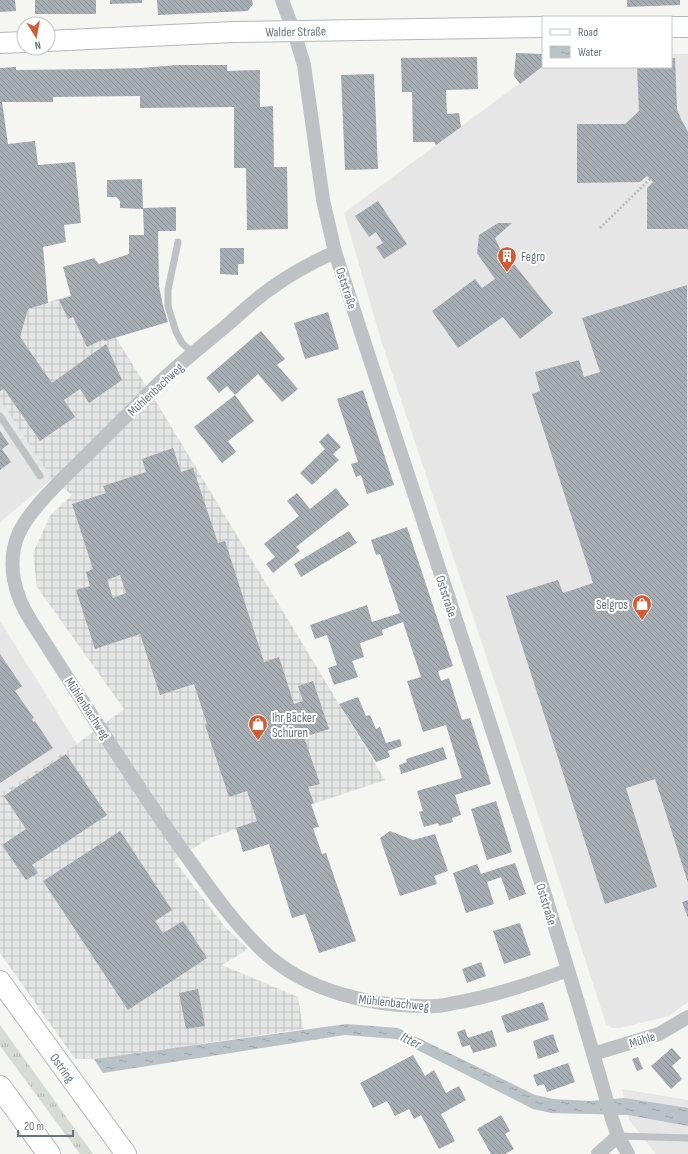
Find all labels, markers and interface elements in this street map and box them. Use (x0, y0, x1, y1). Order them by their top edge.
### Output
north arrow (16, 16, 56, 56)
legend (542, 16, 672, 68)
street label: Walder Straße (265, 23, 326, 40)
text: Road (578, 25, 598, 40)
text: N (34, 38, 42, 52)
text: Water (578, 45, 602, 60)
building icon: Fegro (496, 245, 518, 273)
place label: Fegro (521, 249, 545, 265)
street label: Oststraße (332, 265, 360, 311)
street label: Mühlenbachweg (124, 360, 187, 420)
street label: Oststraße (432, 573, 460, 619)
shop icon: Selgros (631, 593, 653, 621)
place label: Selgros (596, 597, 628, 613)
street label: Mühlenbachweg (61, 675, 113, 743)
place label: Ihr Bäcker Schüren (272, 710, 316, 741)
shop icon: Ihr Bäcker Schüren (247, 713, 269, 741)
street label: Oststraße (532, 881, 560, 927)
street label: Mühlenbachweg (358, 991, 430, 1015)
water label: Itter (398, 1028, 425, 1053)
street label: Mühle (627, 1028, 657, 1051)
street label: Ostring (46, 1050, 78, 1086)
scale bar (18, 1112, 73, 1138)
text: 20 m (24, 1119, 44, 1134)

